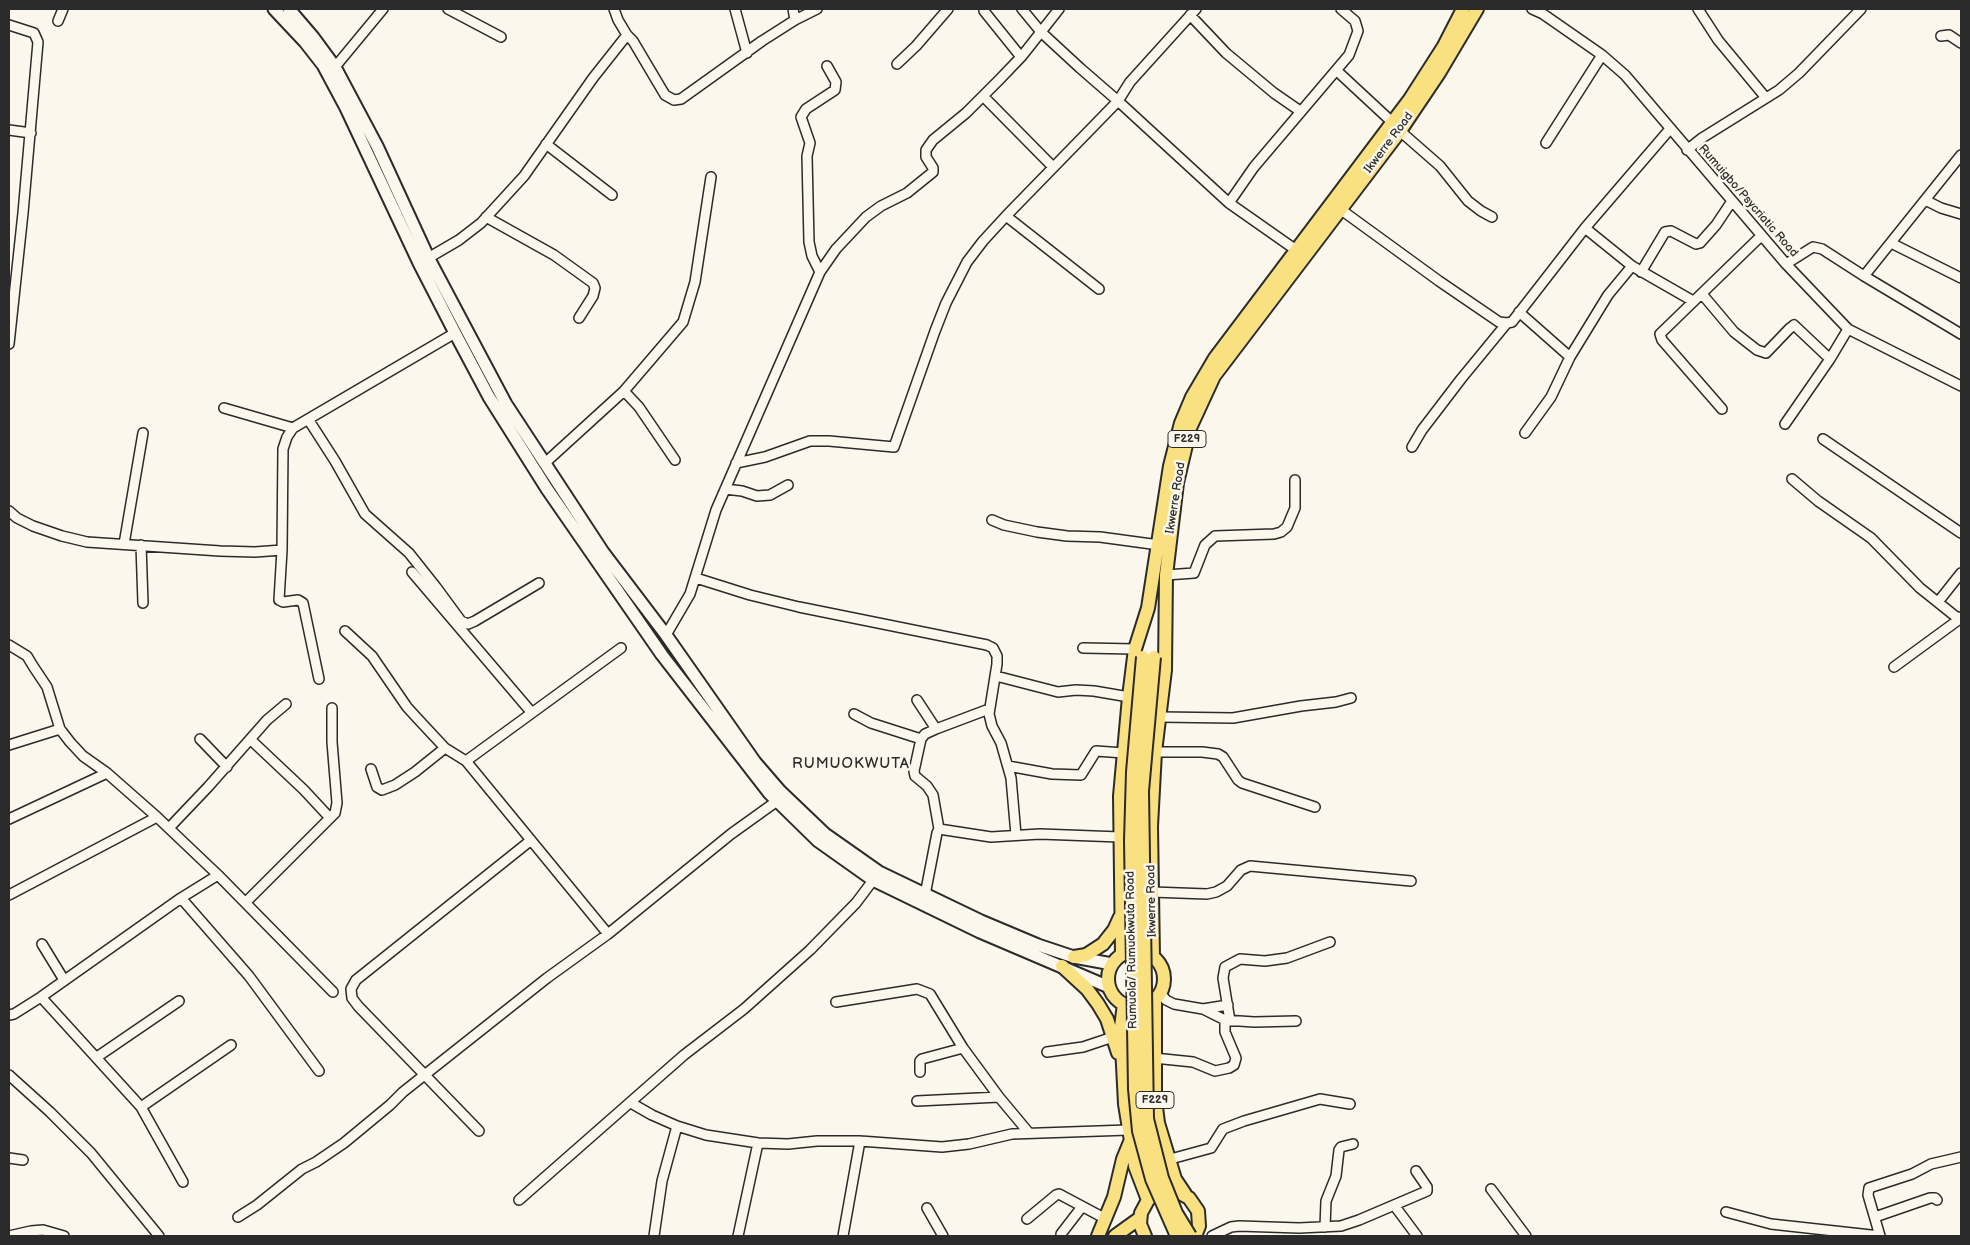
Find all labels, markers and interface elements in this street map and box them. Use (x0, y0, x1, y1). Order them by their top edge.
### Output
street label: Ikwerre Road (1361, 110, 1417, 176)
street label: Rumuigbo/Psycriatic Road (1695, 142, 1801, 260)
road number: F229 (1168, 430, 1206, 448)
street label: Ikwerre Road (1163, 461, 1189, 535)
district label: RUMUOKWUTA (791, 755, 911, 773)
street label: Ikwerre Road (1144, 865, 1160, 937)
street label: Rumuola/ Rumuokwuta Road (1123, 871, 1141, 1029)
road number: F229 (1136, 1092, 1174, 1108)

